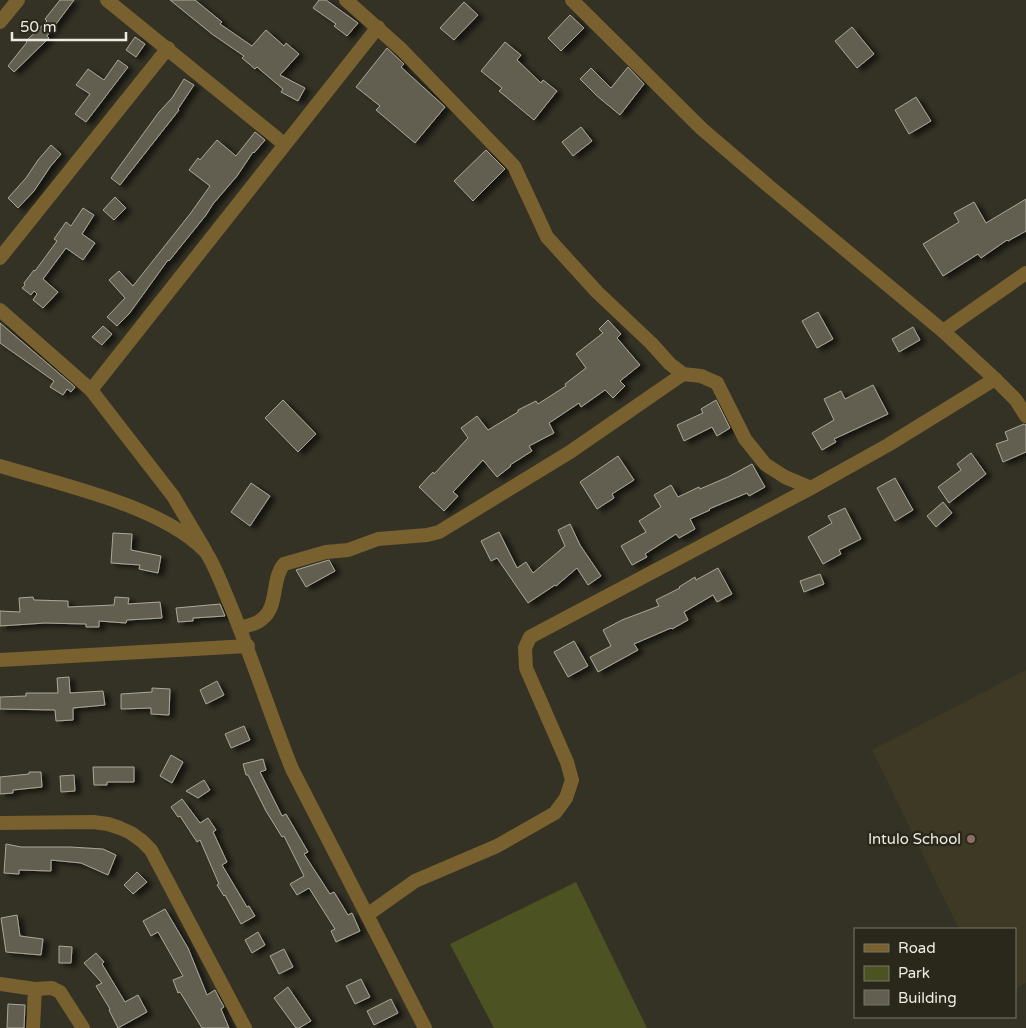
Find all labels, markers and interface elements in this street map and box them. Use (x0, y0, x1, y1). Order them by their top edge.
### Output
scale bar (12, 10, 126, 42)
text: 50 m (20, 18, 57, 36)
place label: Intulo School (868, 830, 961, 848)
marker: Intulo School (965, 833, 977, 845)
legend (854, 928, 1016, 1018)
text: Road (898, 939, 936, 957)
text: Park (898, 964, 930, 982)
text: Building (898, 989, 957, 1007)

